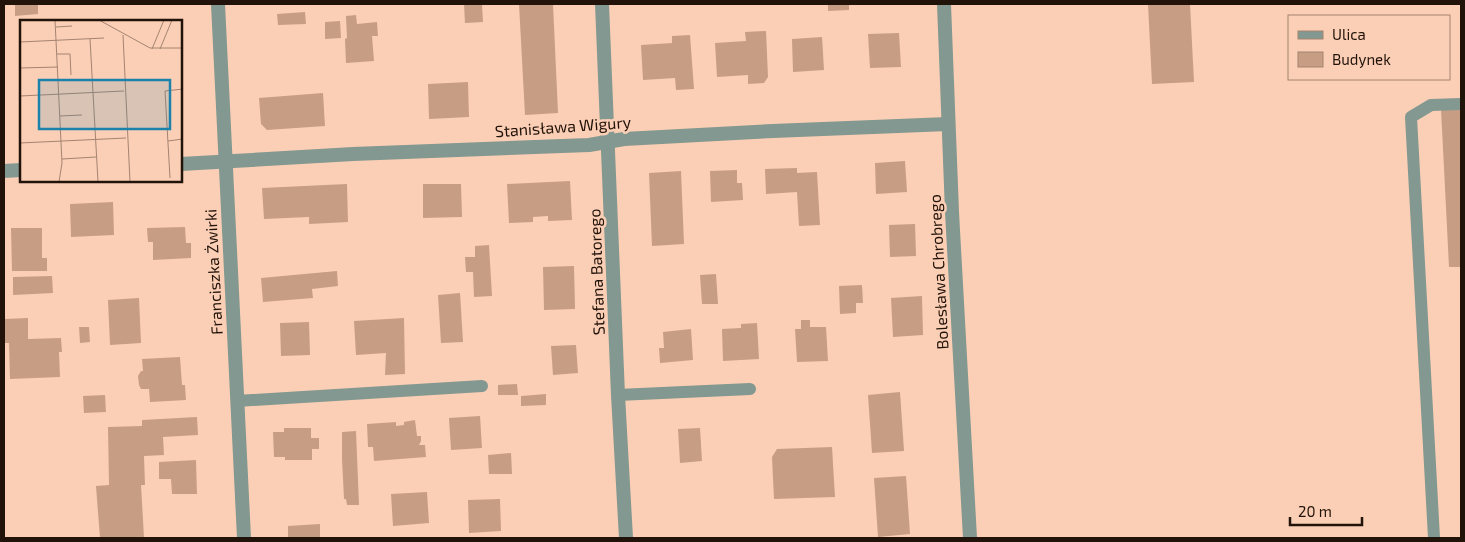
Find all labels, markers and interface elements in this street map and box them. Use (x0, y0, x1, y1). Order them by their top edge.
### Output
legend (1288, 15, 1450, 80)
inset map (20, 20, 182, 182)
text: Ulica (1332, 25, 1366, 43)
text: Budynek (1332, 50, 1391, 68)
street label: Stanisława Wigury (494, 112, 632, 140)
street label: Bolesława Chrobrego (924, 194, 952, 350)
street label: Stefana Batorego (584, 208, 608, 336)
street label: Franciszka Żwirki (200, 209, 226, 335)
scale bar (1290, 494, 1362, 526)
text: 20 m (1298, 502, 1332, 520)

